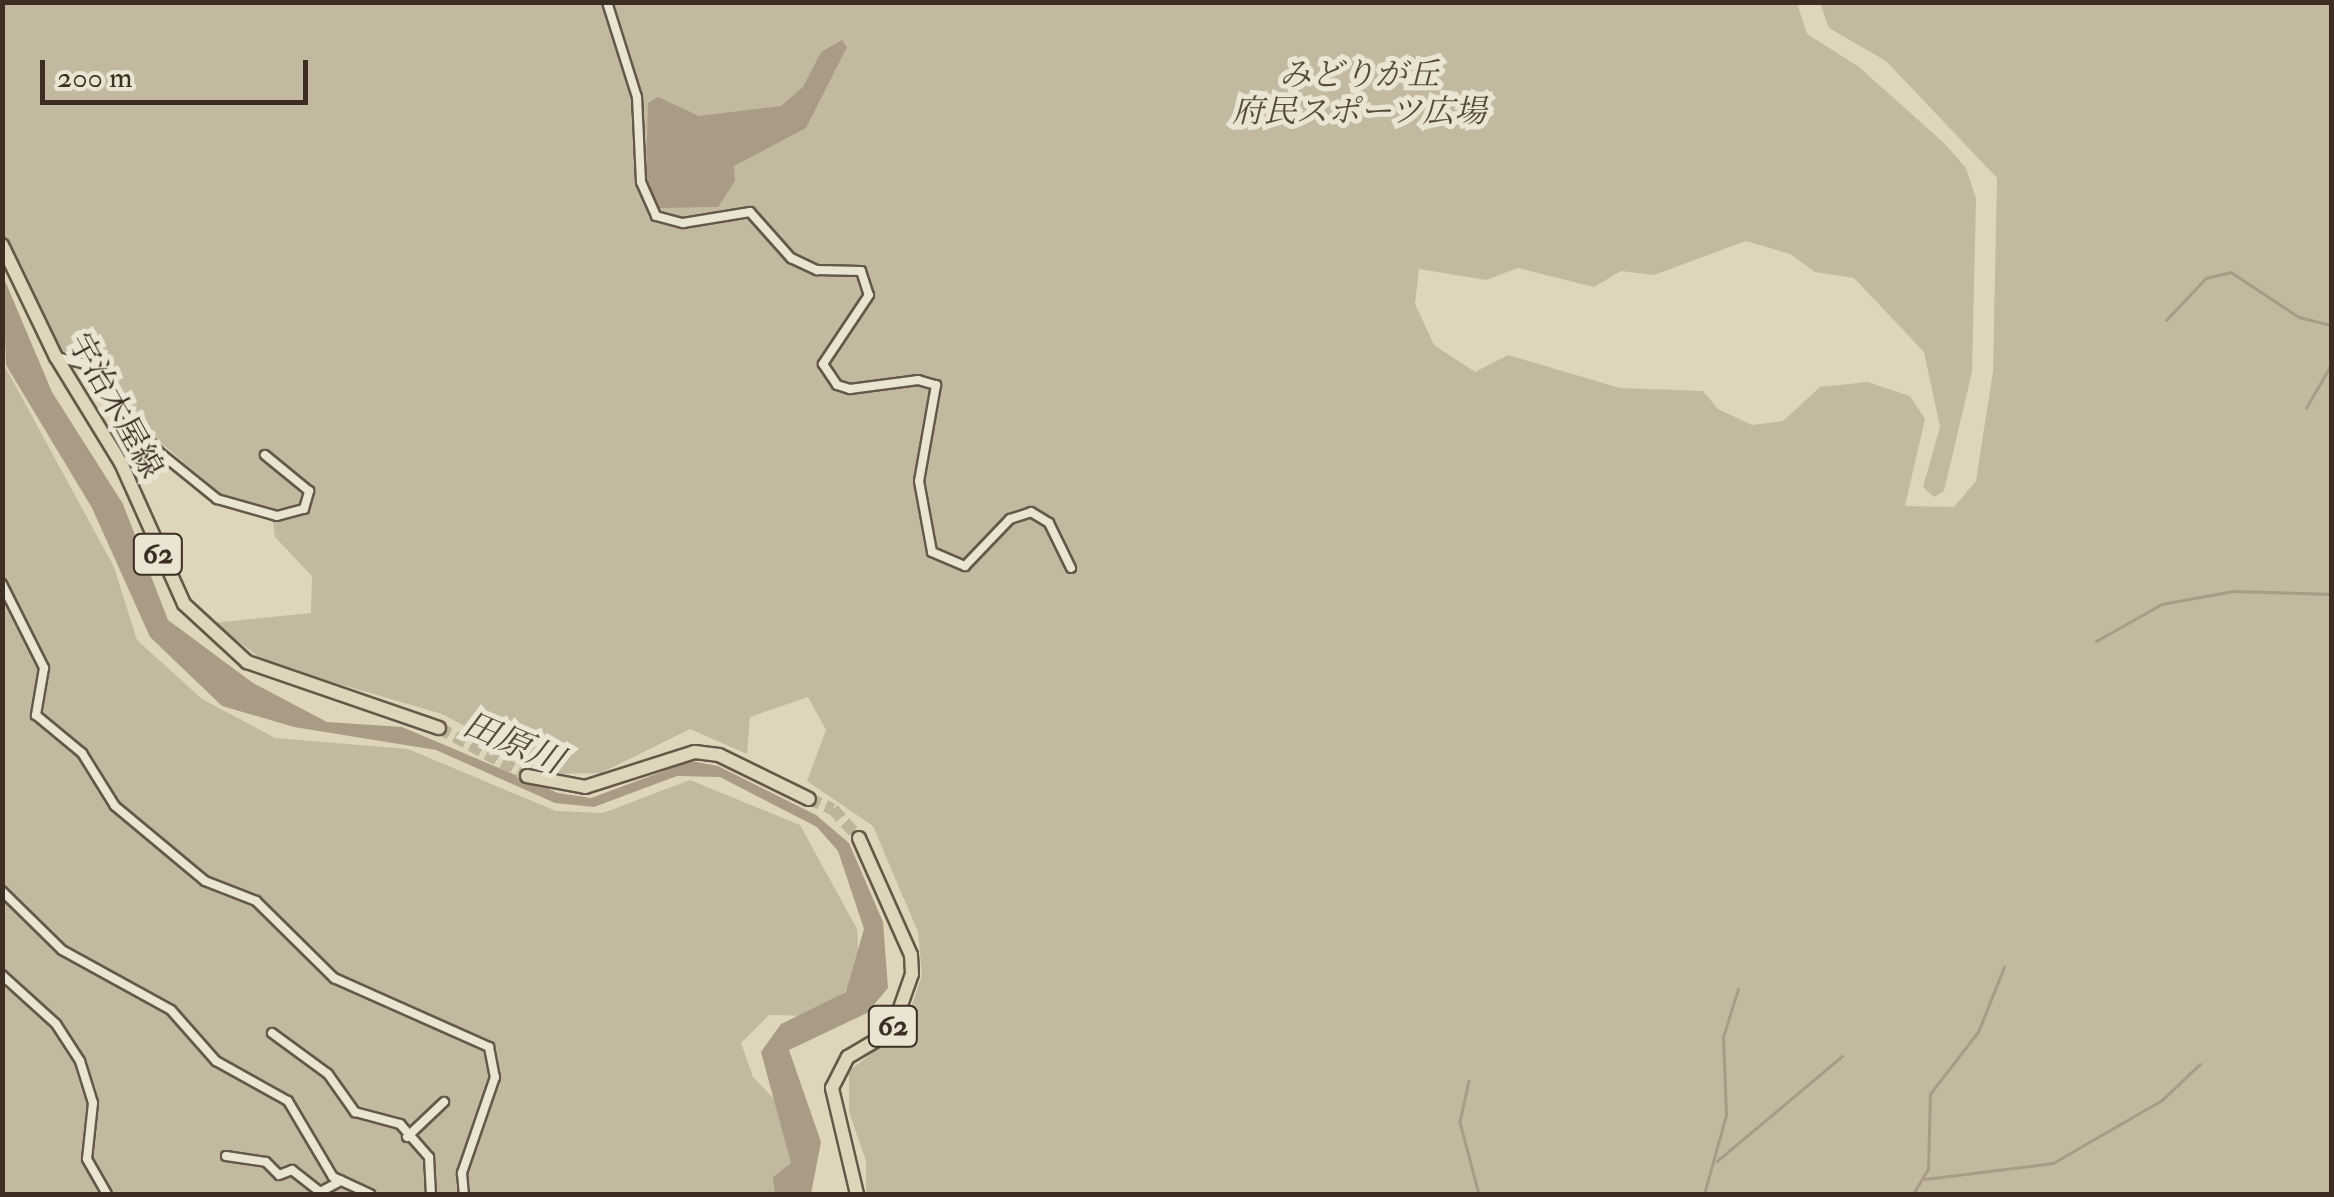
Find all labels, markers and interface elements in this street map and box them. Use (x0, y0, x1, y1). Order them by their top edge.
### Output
scale bar (45, 40, 312, 102)
park label: みどりが丘 府民スポーツ広場 (1231, 57, 1487, 132)
text: 200 m (57, 59, 133, 96)
street label: 宇治木屋線 (59, 327, 171, 485)
road number: 62 (130, 529, 186, 579)
water label: 田原川 (456, 703, 570, 783)
road number: 62 (866, 1001, 920, 1051)

